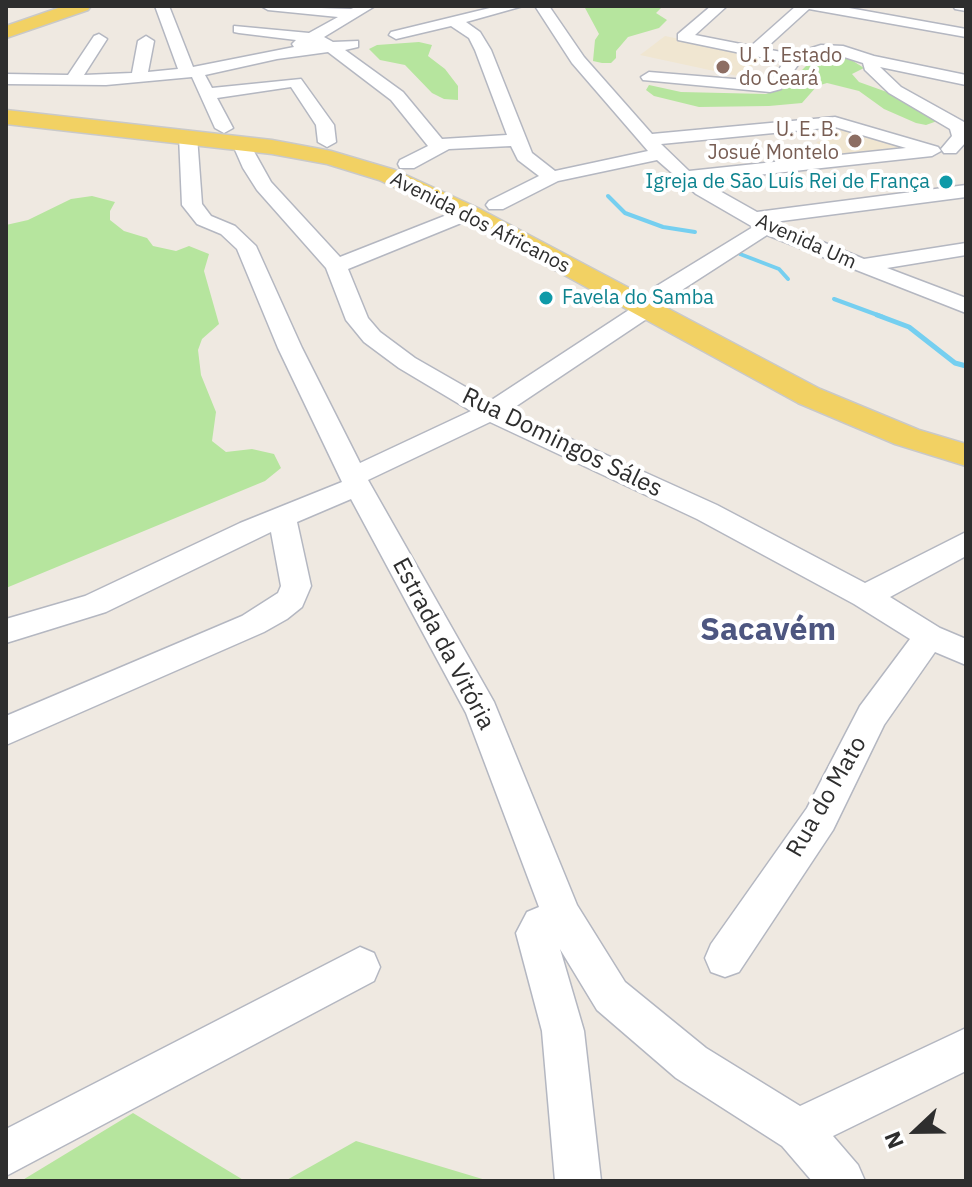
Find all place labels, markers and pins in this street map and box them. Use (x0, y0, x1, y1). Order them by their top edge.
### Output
place label: U. I. Estado do Ceará (739, 44, 842, 91)
marker: U. I. Estado do Ceará (714, 58, 732, 76)
place label: U. E. B. Josué Montelo (707, 118, 839, 165)
marker: U. E. B. Josué Montelo (846, 132, 864, 150)
place label: Igreja de São Luís Rei de França (645, 170, 930, 194)
marker: Igreja de São Luís Rei de França (937, 173, 955, 191)
place label: Favela do Samba (562, 286, 714, 310)
marker: Favela do Samba (537, 289, 555, 307)

